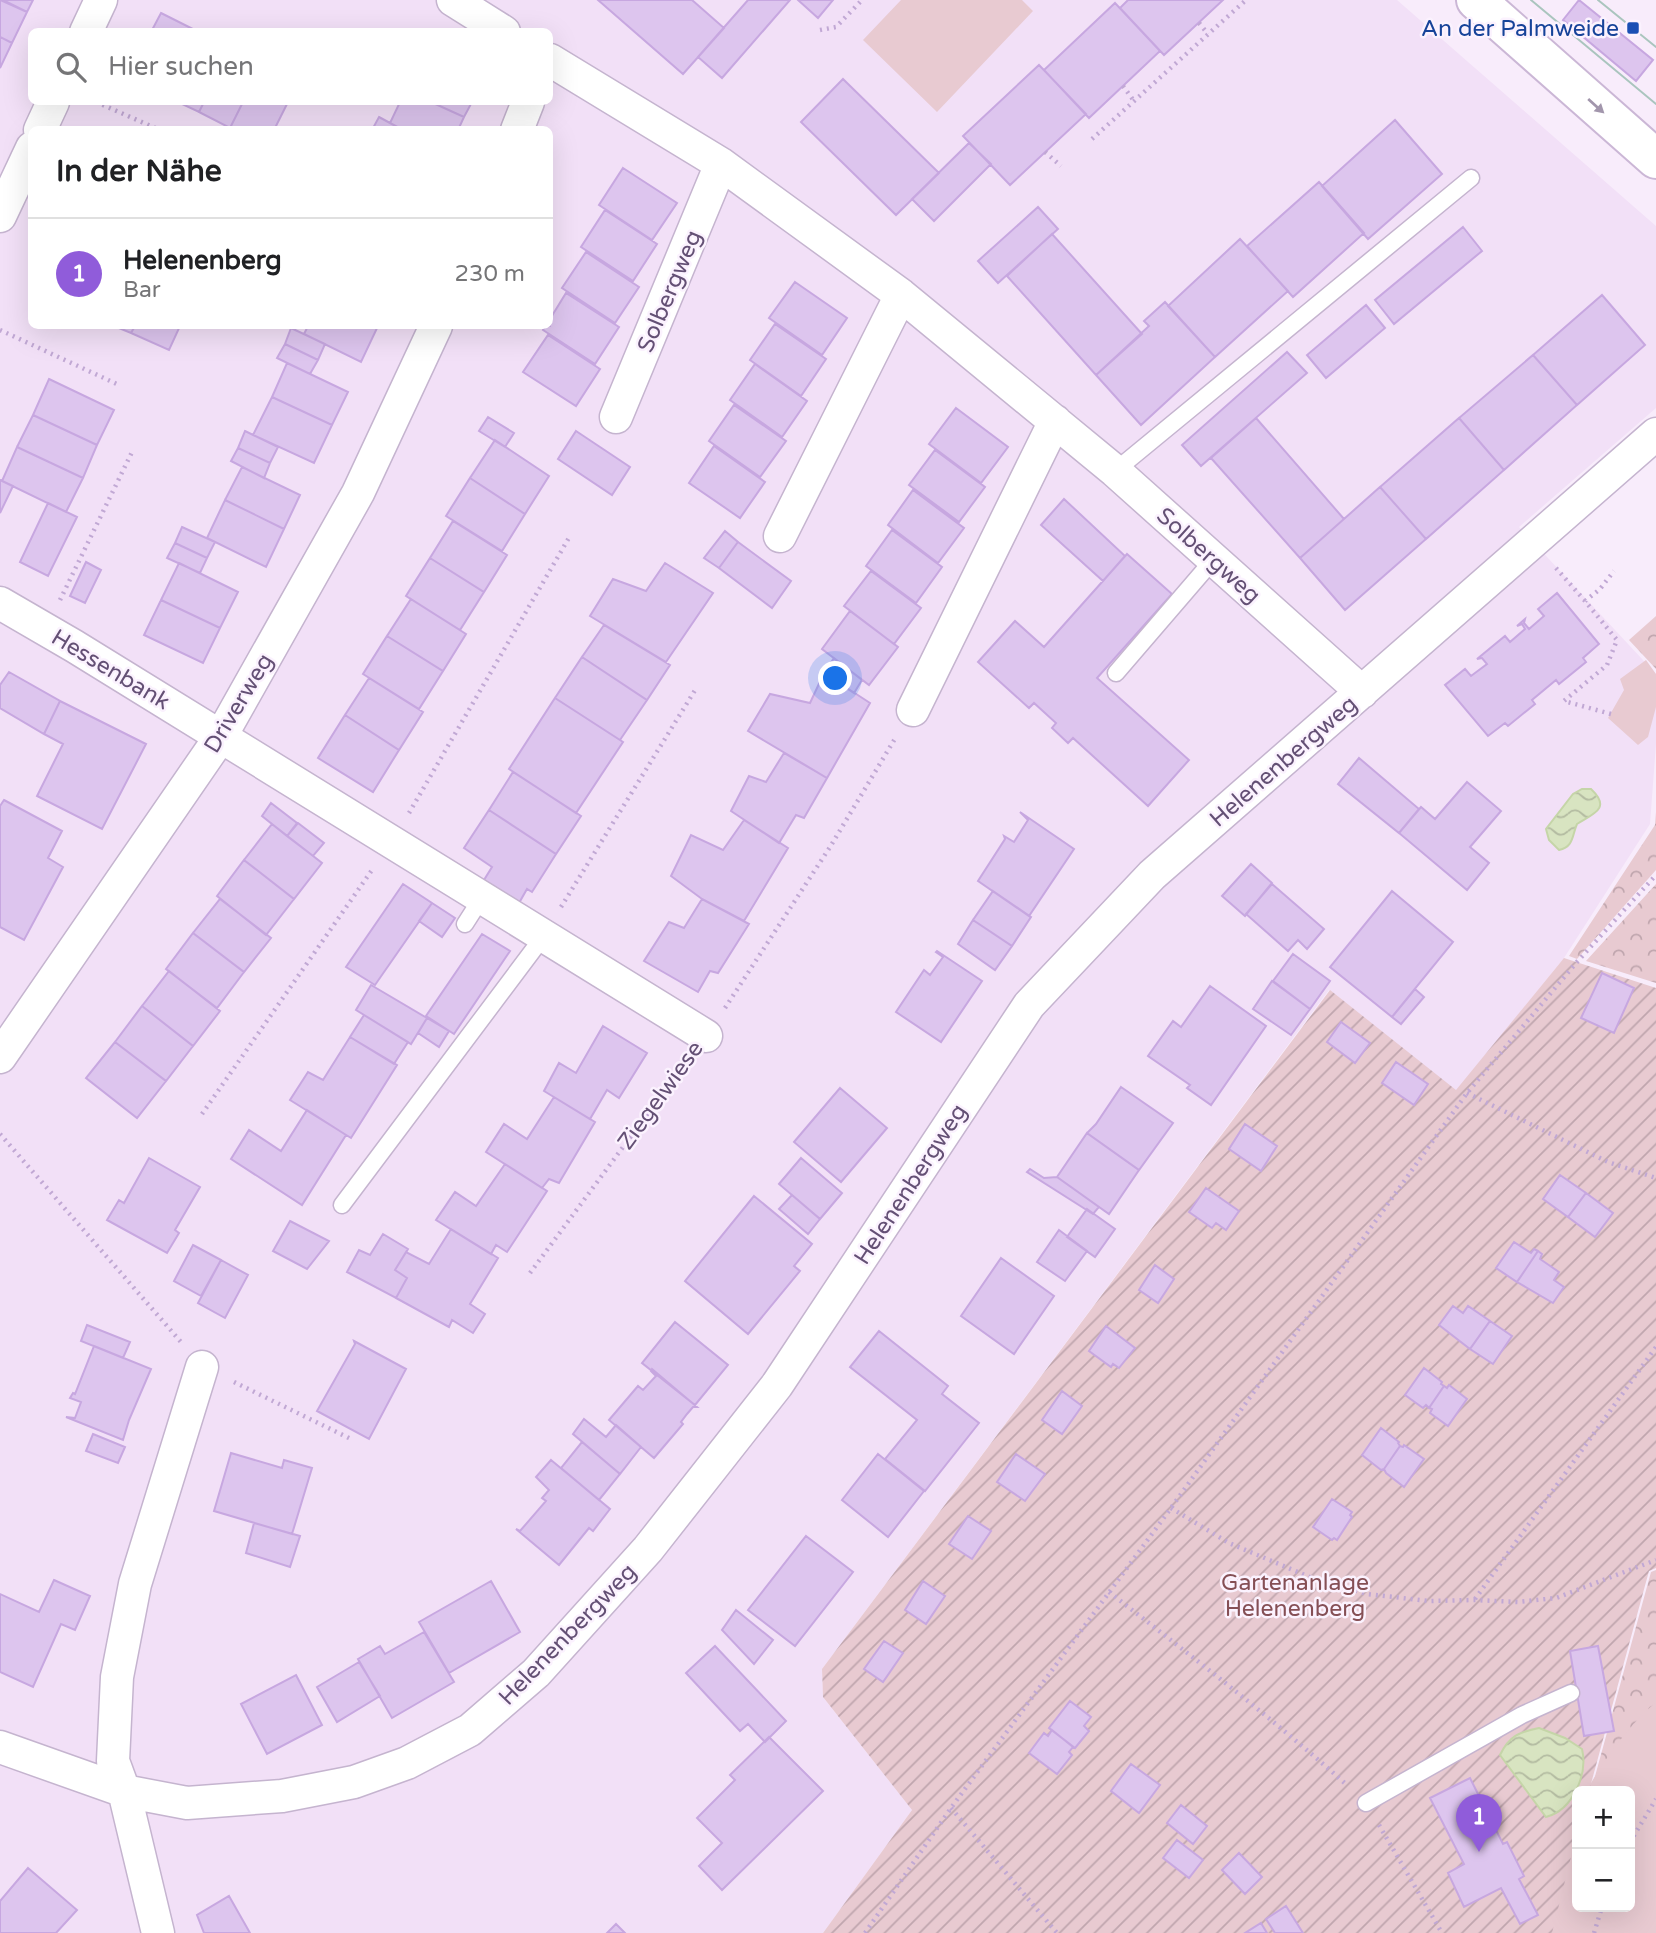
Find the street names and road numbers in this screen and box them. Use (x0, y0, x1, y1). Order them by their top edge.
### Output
street label: Solbergweg (632, 226, 708, 357)
street label: Solbergweg (1151, 502, 1266, 610)
street label: Hessenbank (46, 624, 175, 716)
street label: Driverweg (198, 649, 279, 758)
street label: Helenenbergweg (1204, 690, 1363, 833)
street label: Ziegelwiese (612, 1036, 710, 1155)
street label: Helenenbergweg (848, 1099, 973, 1270)
street label: Helenenbergweg (493, 1558, 642, 1711)

